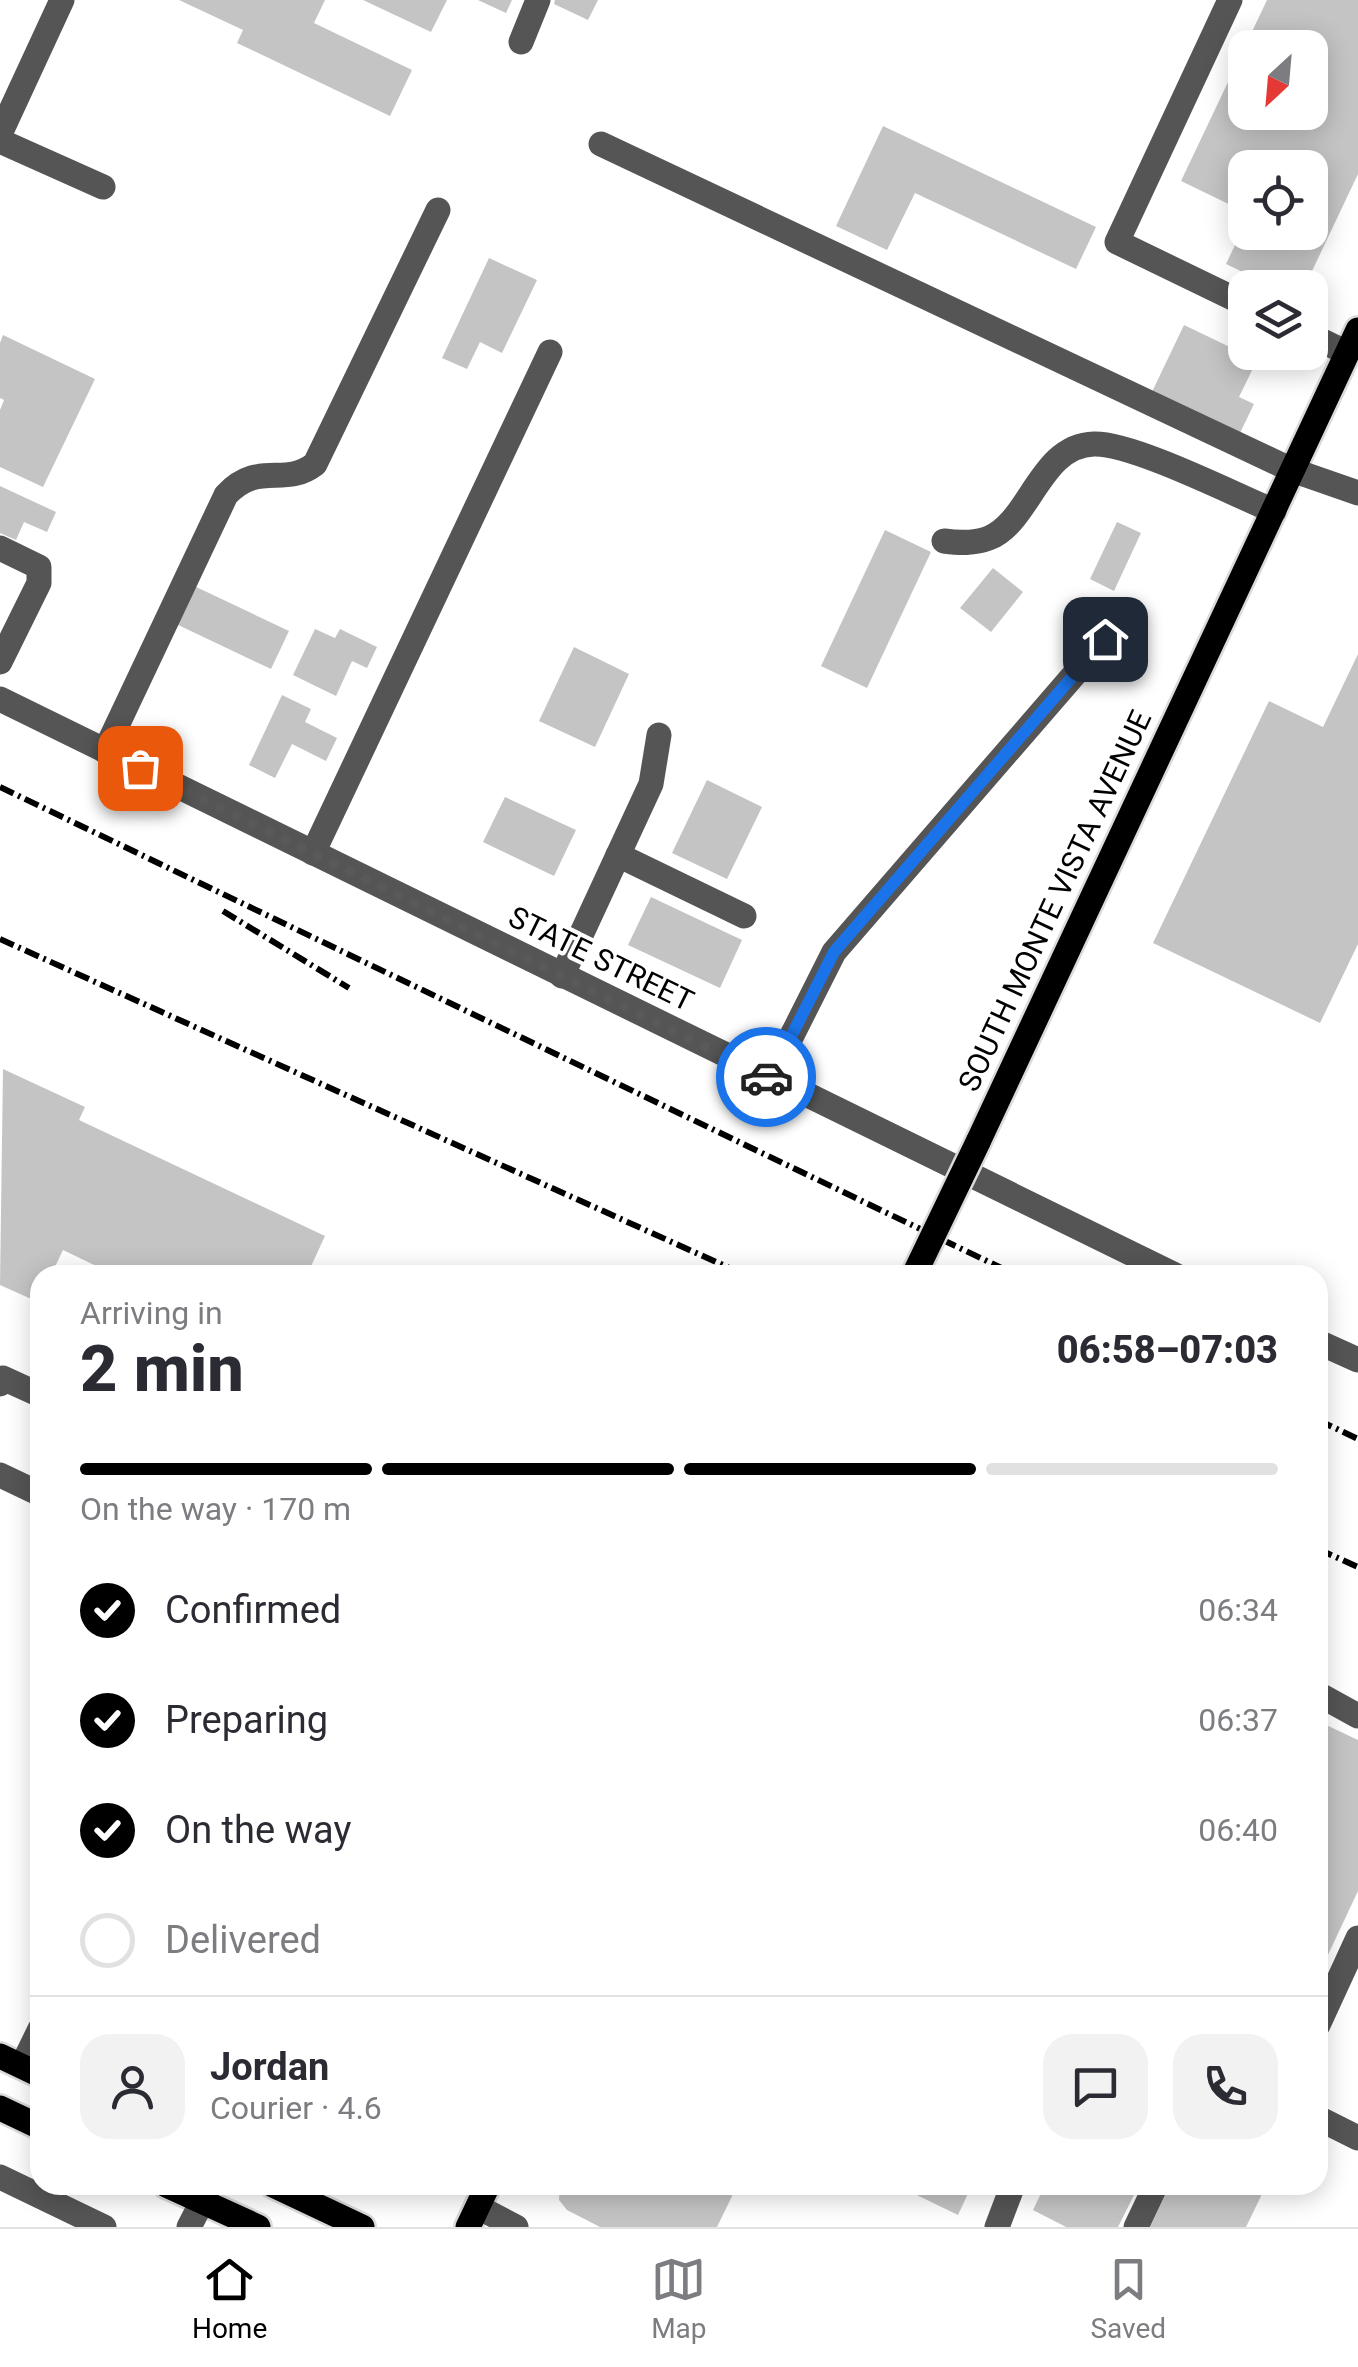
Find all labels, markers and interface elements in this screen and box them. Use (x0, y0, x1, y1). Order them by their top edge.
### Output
north arrow (1228, 30, 1328, 130)
map controls (1228, 30, 1328, 370)
button: locate (1228, 150, 1328, 250)
button: layers (1228, 270, 1328, 370)
pin (1063, 597, 1148, 682)
icon: home (1078, 612, 1133, 667)
street label: SOUTH MONTE VISTA AVENUE (951, 705, 1158, 1097)
pin (98, 726, 183, 811)
icon: bag (113, 741, 168, 796)
street label: STATE STREET (503, 899, 699, 1018)
courier (716, 1027, 816, 1127)
icon: car (739, 1050, 794, 1105)
text: Arriving in (80, 1294, 223, 1332)
text: 06:58–07:03 (1057, 1328, 1278, 1372)
text: 2 min (80, 1331, 244, 1407)
text: On the way · 170 m (80, 1490, 351, 1528)
icon: check (80, 1583, 135, 1638)
text: Confirmed (165, 1588, 341, 1632)
text: 06:34 (1198, 1591, 1278, 1629)
icon: check (80, 1693, 135, 1748)
text: Preparing (165, 1698, 328, 1742)
text: 06:37 (1198, 1701, 1278, 1739)
icon: check (80, 1803, 135, 1858)
text: On the way (165, 1808, 351, 1852)
text: 06:40 (1198, 1811, 1278, 1849)
text: Delivered (165, 1918, 321, 1962)
button: person (80, 2034, 185, 2139)
button: chat (1043, 2034, 1148, 2139)
button: phone (1173, 2034, 1278, 2139)
text: Jordan (210, 2045, 329, 2089)
text: Courier · 4.6 (210, 2089, 382, 2127)
tab: Home (192, 2252, 267, 2345)
tab: Map (651, 2252, 707, 2345)
tab: Saved (1090, 2252, 1166, 2345)

